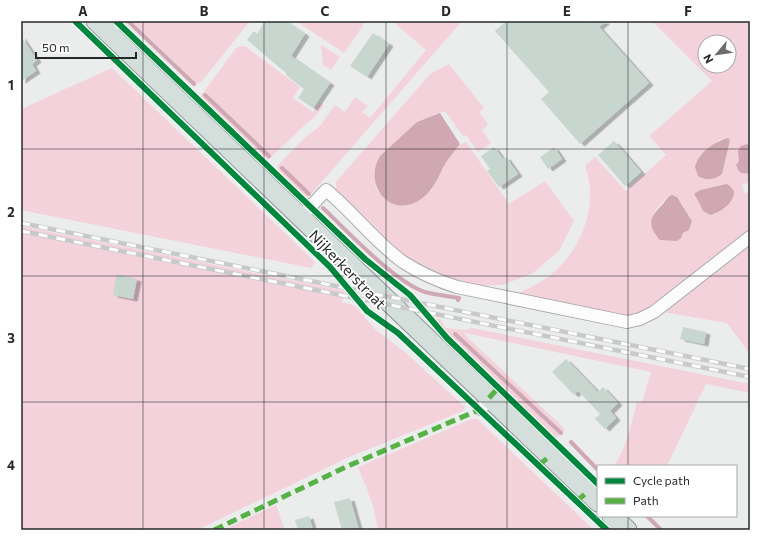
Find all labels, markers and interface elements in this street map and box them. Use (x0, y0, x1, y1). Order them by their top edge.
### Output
text: A (78, 3, 88, 19)
text: B (200, 3, 209, 19)
text: C (321, 3, 330, 19)
text: D (441, 3, 451, 19)
text: E (563, 3, 571, 19)
text: F (684, 3, 692, 19)
scale bar (36, 34, 136, 60)
north arrow (697, 34, 737, 74)
text: 50 m (42, 40, 70, 54)
text: N (700, 52, 716, 66)
text: 1 (8, 77, 14, 93)
text: 2 (7, 204, 15, 220)
street label: Nijkerkerstraat (306, 226, 390, 312)
text: 3 (7, 330, 15, 346)
text: 4 (7, 457, 15, 473)
legend (597, 465, 737, 517)
text: Cycle path (633, 473, 690, 487)
text: Path (633, 493, 659, 507)

